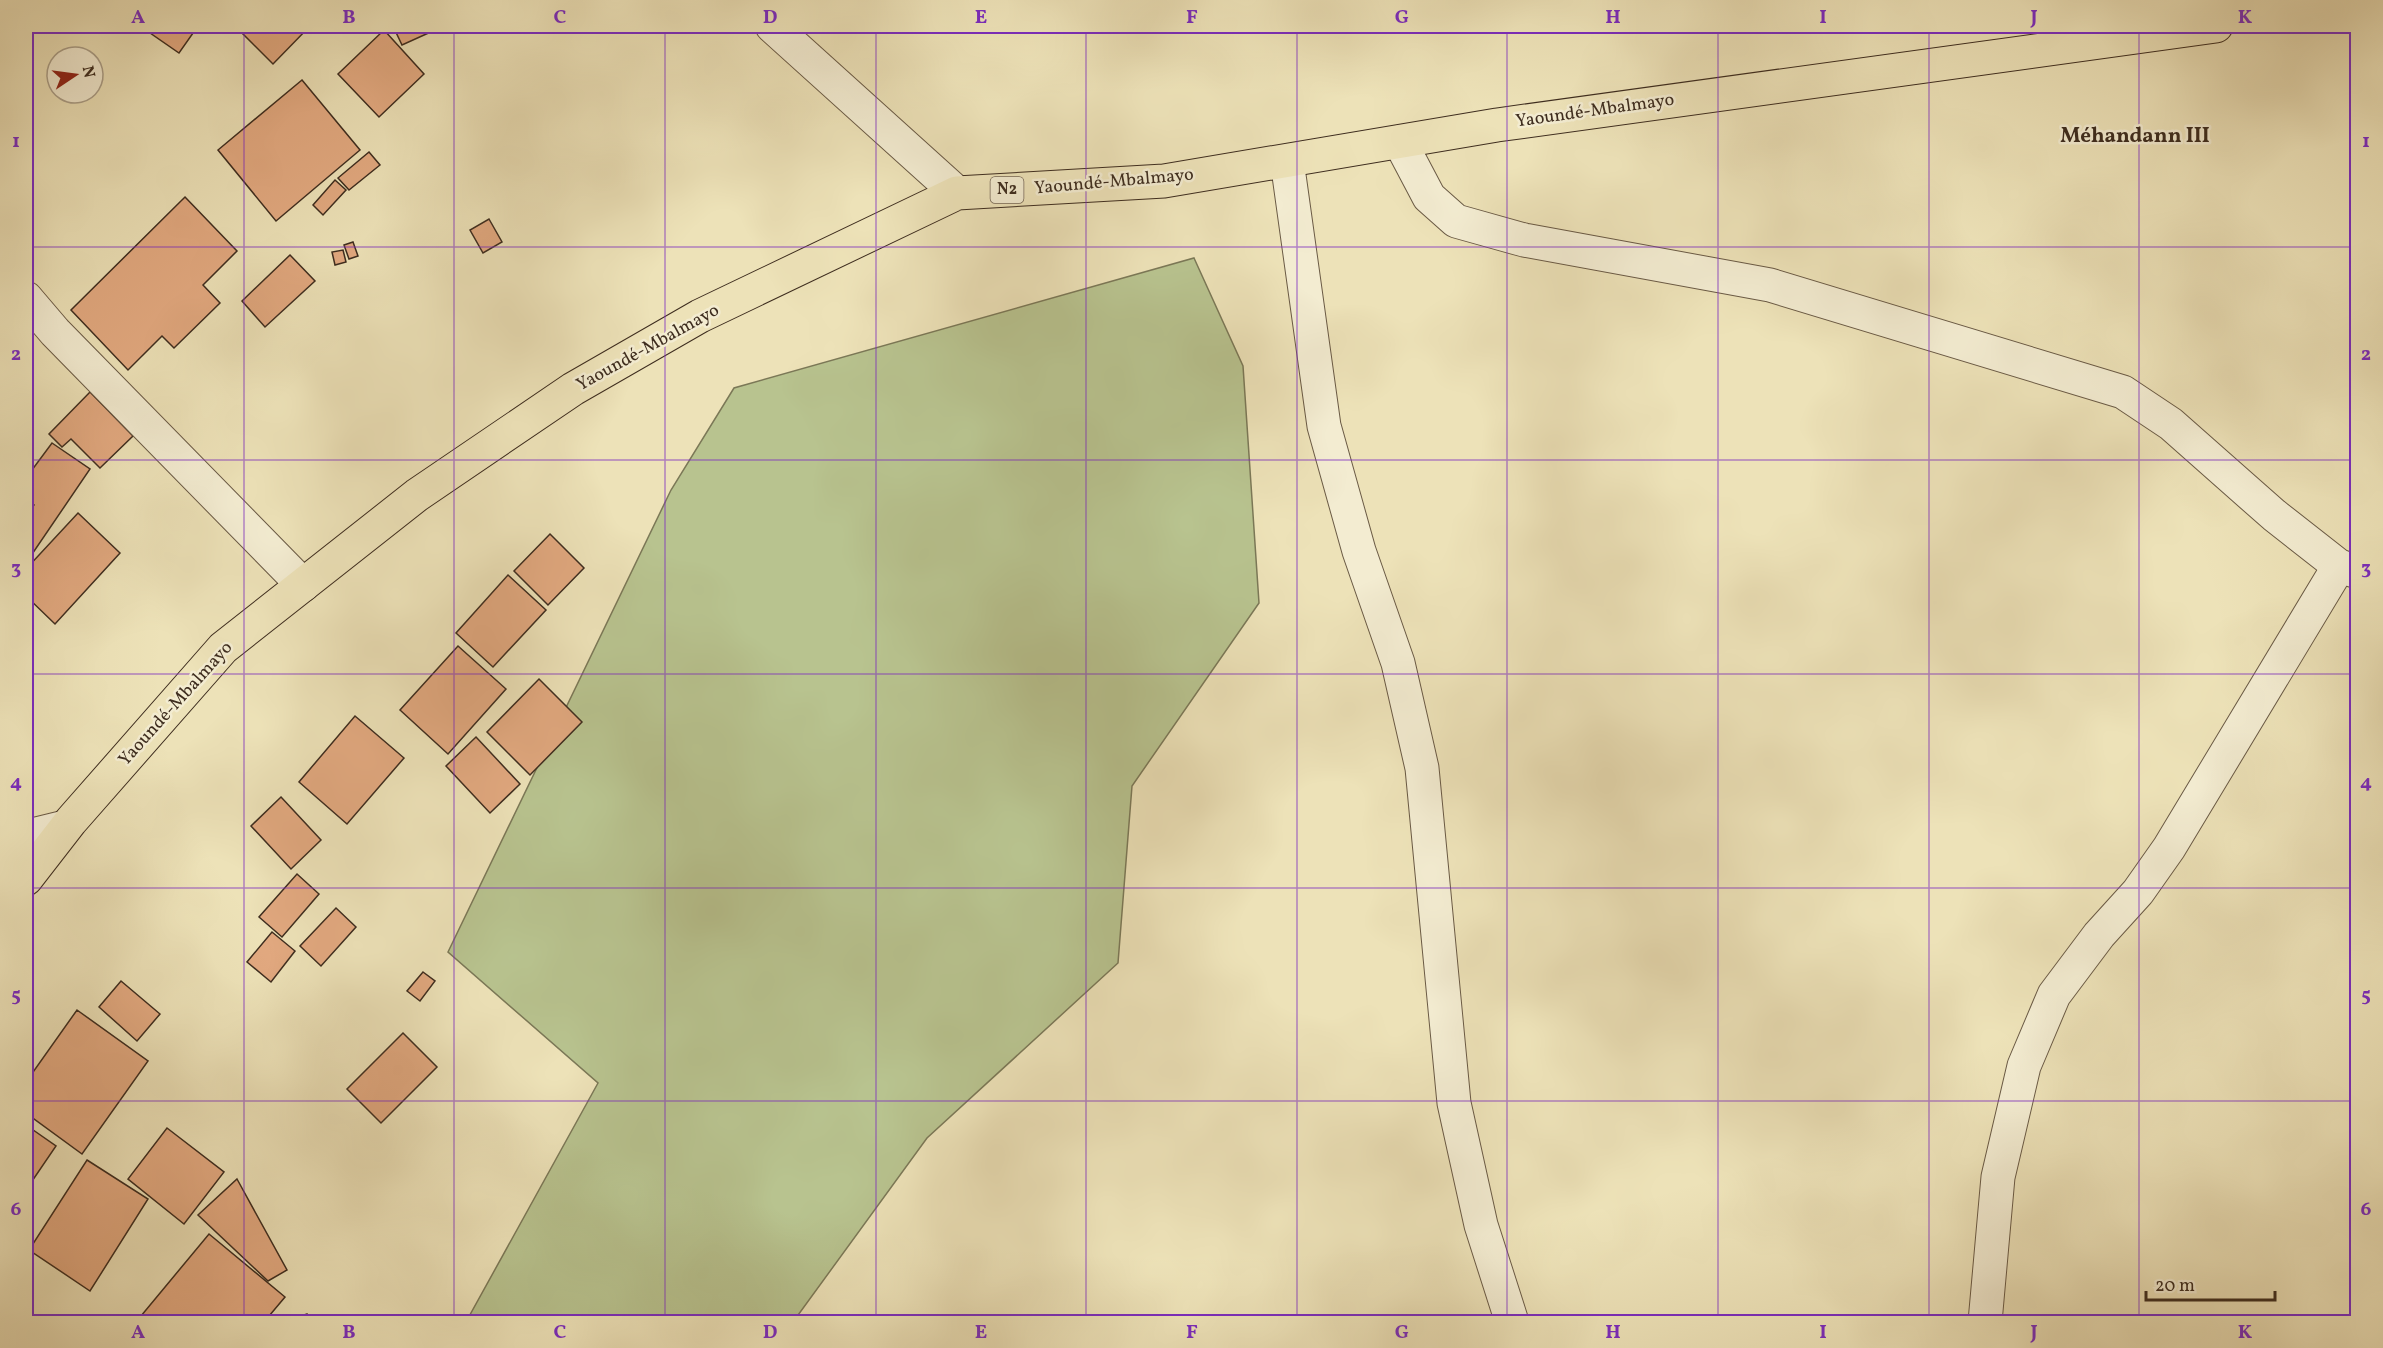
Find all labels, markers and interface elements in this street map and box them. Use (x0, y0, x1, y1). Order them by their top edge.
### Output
text: A (131, 4, 145, 32)
text: B (342, 4, 356, 32)
text: C (554, 4, 567, 32)
text: D (763, 4, 777, 32)
text: E (975, 4, 987, 32)
text: F (1186, 4, 1198, 32)
text: G (1395, 4, 1409, 32)
text: H (1605, 4, 1621, 32)
text: I (1819, 4, 1827, 32)
text: J (2029, 4, 2038, 32)
text: K (2238, 4, 2253, 32)
north arrow (45, 45, 105, 105)
text: N (76, 64, 100, 81)
street label: Yaoundé-Mbalmayo (1514, 87, 1676, 135)
district label: Méhandann III (2060, 122, 2210, 151)
text: 1 (12, 128, 20, 156)
text: 1 (2362, 128, 2370, 156)
street label: Yaoundé-Mbalmayo (1033, 163, 1195, 201)
road number: N2 (990, 177, 1024, 203)
street label: Yaoundé-Mbalmayo (572, 298, 724, 398)
text: 2 (11, 341, 21, 369)
text: 2 (2361, 341, 2371, 369)
text: 3 (11, 555, 21, 583)
text: 3 (2361, 555, 2371, 583)
street label: Yaoundé-Mbalmayo (113, 636, 239, 772)
text: 4 (10, 769, 22, 797)
text: 4 (2360, 769, 2372, 797)
text: 5 (11, 982, 21, 1010)
text: 5 (2361, 982, 2371, 1010)
text: 6 (11, 1196, 22, 1224)
text: 6 (2361, 1196, 2372, 1224)
scale bar (2146, 1264, 2275, 1302)
text: 20 m (2155, 1274, 2195, 1299)
text: A (131, 1319, 145, 1347)
text: B (342, 1319, 356, 1347)
text: C (554, 1319, 567, 1347)
text: D (763, 1319, 777, 1347)
text: E (975, 1319, 987, 1347)
text: F (1186, 1319, 1198, 1347)
text: G (1395, 1319, 1409, 1347)
text: H (1605, 1319, 1621, 1347)
text: I (1819, 1319, 1827, 1347)
text: J (2029, 1319, 2038, 1347)
text: K (2238, 1319, 2253, 1347)

